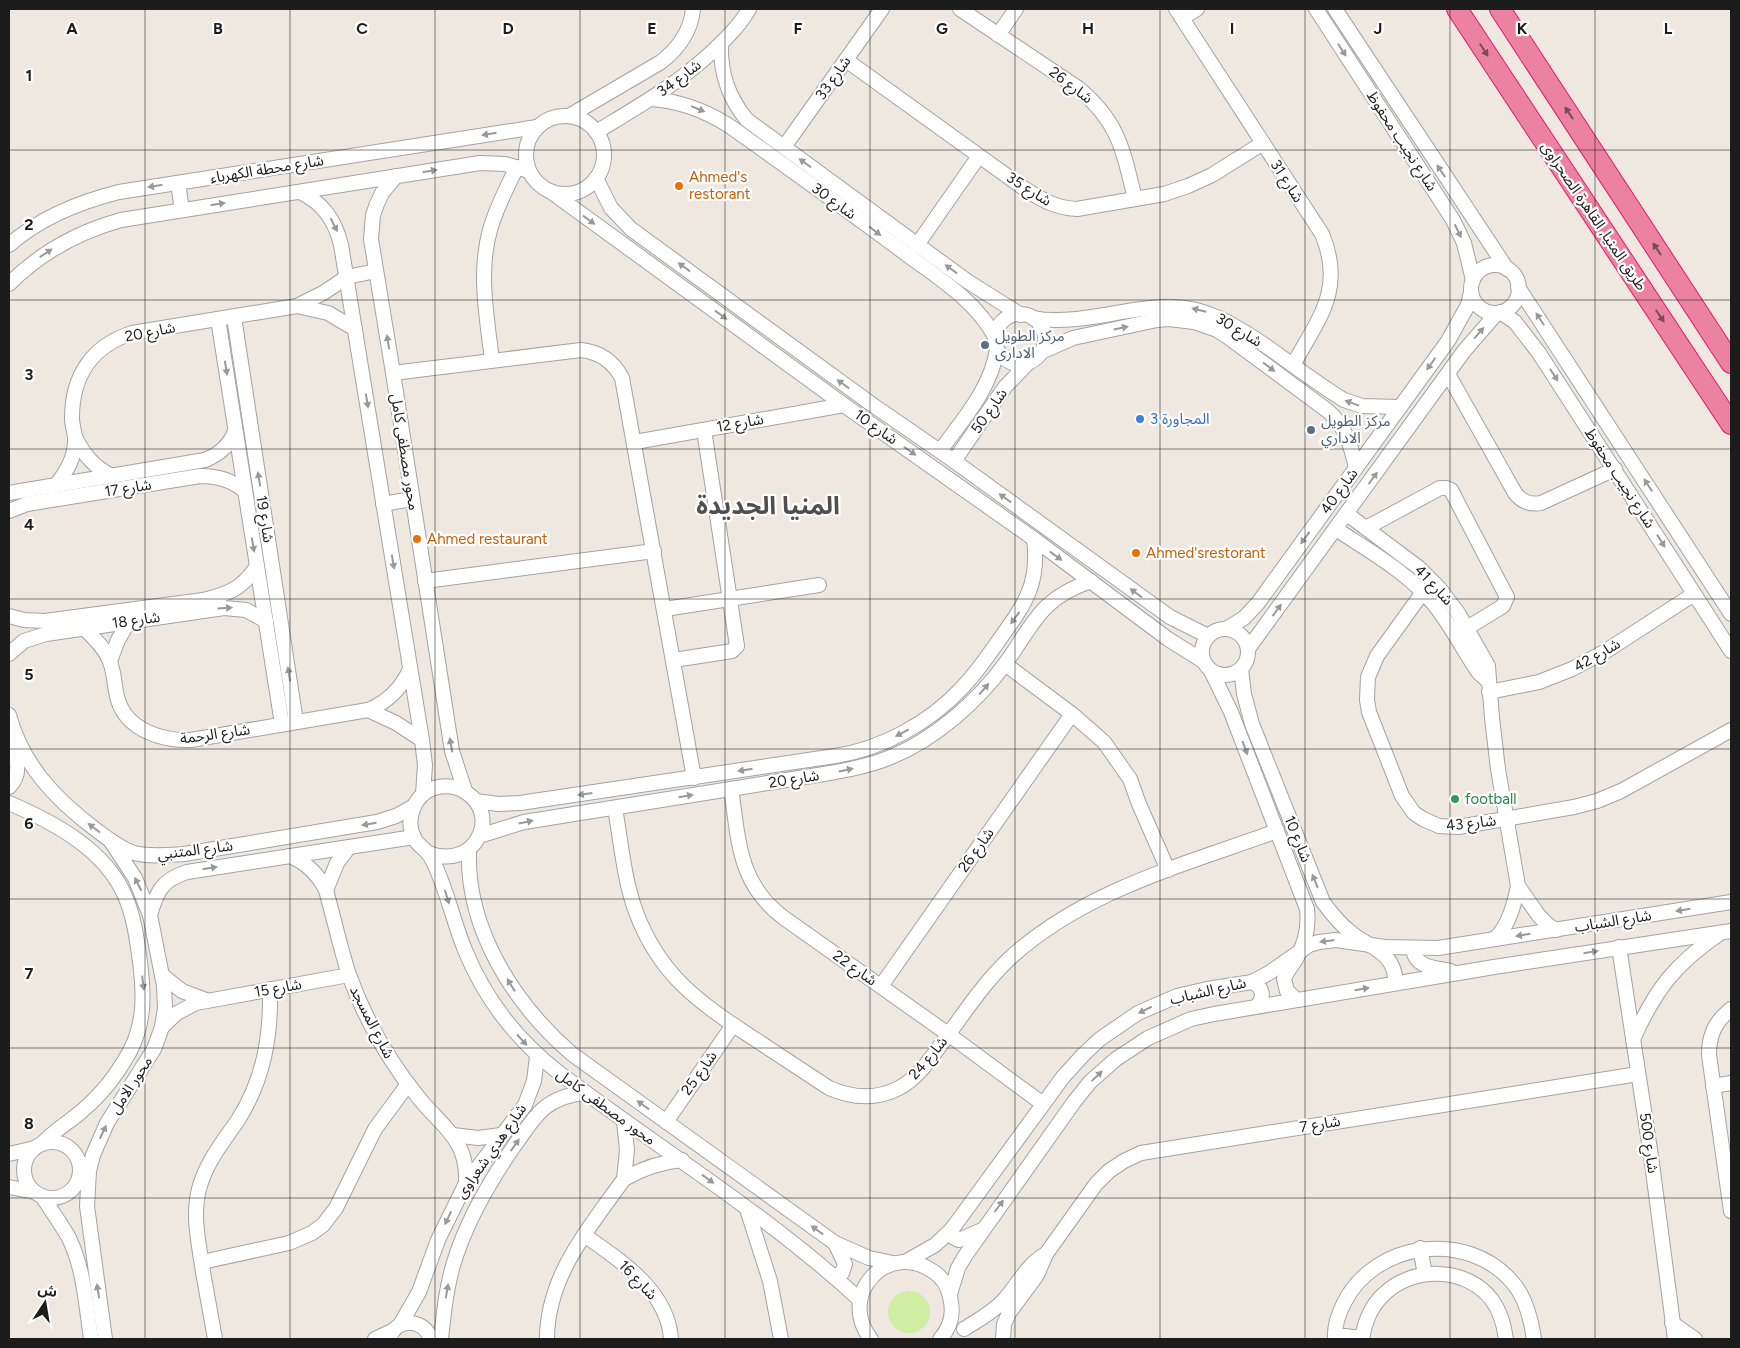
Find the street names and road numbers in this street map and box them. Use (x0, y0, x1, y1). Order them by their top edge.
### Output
street label: شارع 33 (811, 52, 857, 105)
street label: شارع 34 (653, 55, 707, 103)
street label: شارع 26 (1044, 63, 1097, 110)
street label: شارع نجيب محفوظ (1360, 87, 1441, 196)
street label: طريق المنيا, القاهرة الصحراوى (1537, 138, 1651, 294)
street label: شارع محطة الكهرباء (209, 151, 326, 190)
street label: شارع 31 (1264, 156, 1308, 208)
street label: شارع 35 (1002, 168, 1055, 212)
street label: شارع 30 (806, 179, 860, 226)
street label: شارع 30 (1211, 309, 1266, 353)
street label: شارع 20 (123, 318, 178, 349)
street label: شارع 50 (967, 385, 1014, 439)
street label: محور مصطفى كامل (387, 392, 423, 512)
street label: شارع 10 (849, 406, 901, 451)
street label: شارع 12 (715, 410, 766, 439)
street label: شارع نجيب محفوظ (1578, 424, 1659, 533)
street label: شارع 40 (1316, 465, 1364, 519)
street label: شارع 17 (103, 475, 153, 504)
street label: شارع 19 (249, 494, 278, 545)
street label: شارع 41 (1409, 561, 1457, 611)
street label: شارع 18 (111, 608, 162, 635)
street label: شارع 42 (1571, 634, 1625, 678)
street label: شارع الرحمة (179, 720, 252, 751)
street label: شارع 20 (767, 766, 821, 795)
street label: شارع 43 (1445, 811, 1498, 838)
street label: شارع 10 (1278, 813, 1316, 866)
street label: شارع 26 (954, 824, 1000, 877)
street label: شارع المتنبي (156, 836, 234, 867)
street label: شارع الشباب (1573, 906, 1653, 939)
street label: شارع 22 (828, 946, 881, 992)
street label: شارع الشباب (1168, 973, 1249, 1011)
street label: شارع 15 (253, 975, 304, 1004)
street label: شارع المسجد (343, 983, 398, 1063)
street label: شارع 24 (905, 1033, 954, 1085)
street label: شارع 25 (677, 1047, 723, 1100)
street label: محور الامل (106, 1053, 156, 1117)
street label: محور مصطفى كامل (553, 1065, 659, 1149)
street label: شارع هدي شعراوى (452, 1100, 533, 1204)
street label: شارع 7 (1298, 1112, 1342, 1139)
street label: شارع 500 (1633, 1112, 1662, 1175)
street label: شارع 16 (613, 1257, 661, 1306)

